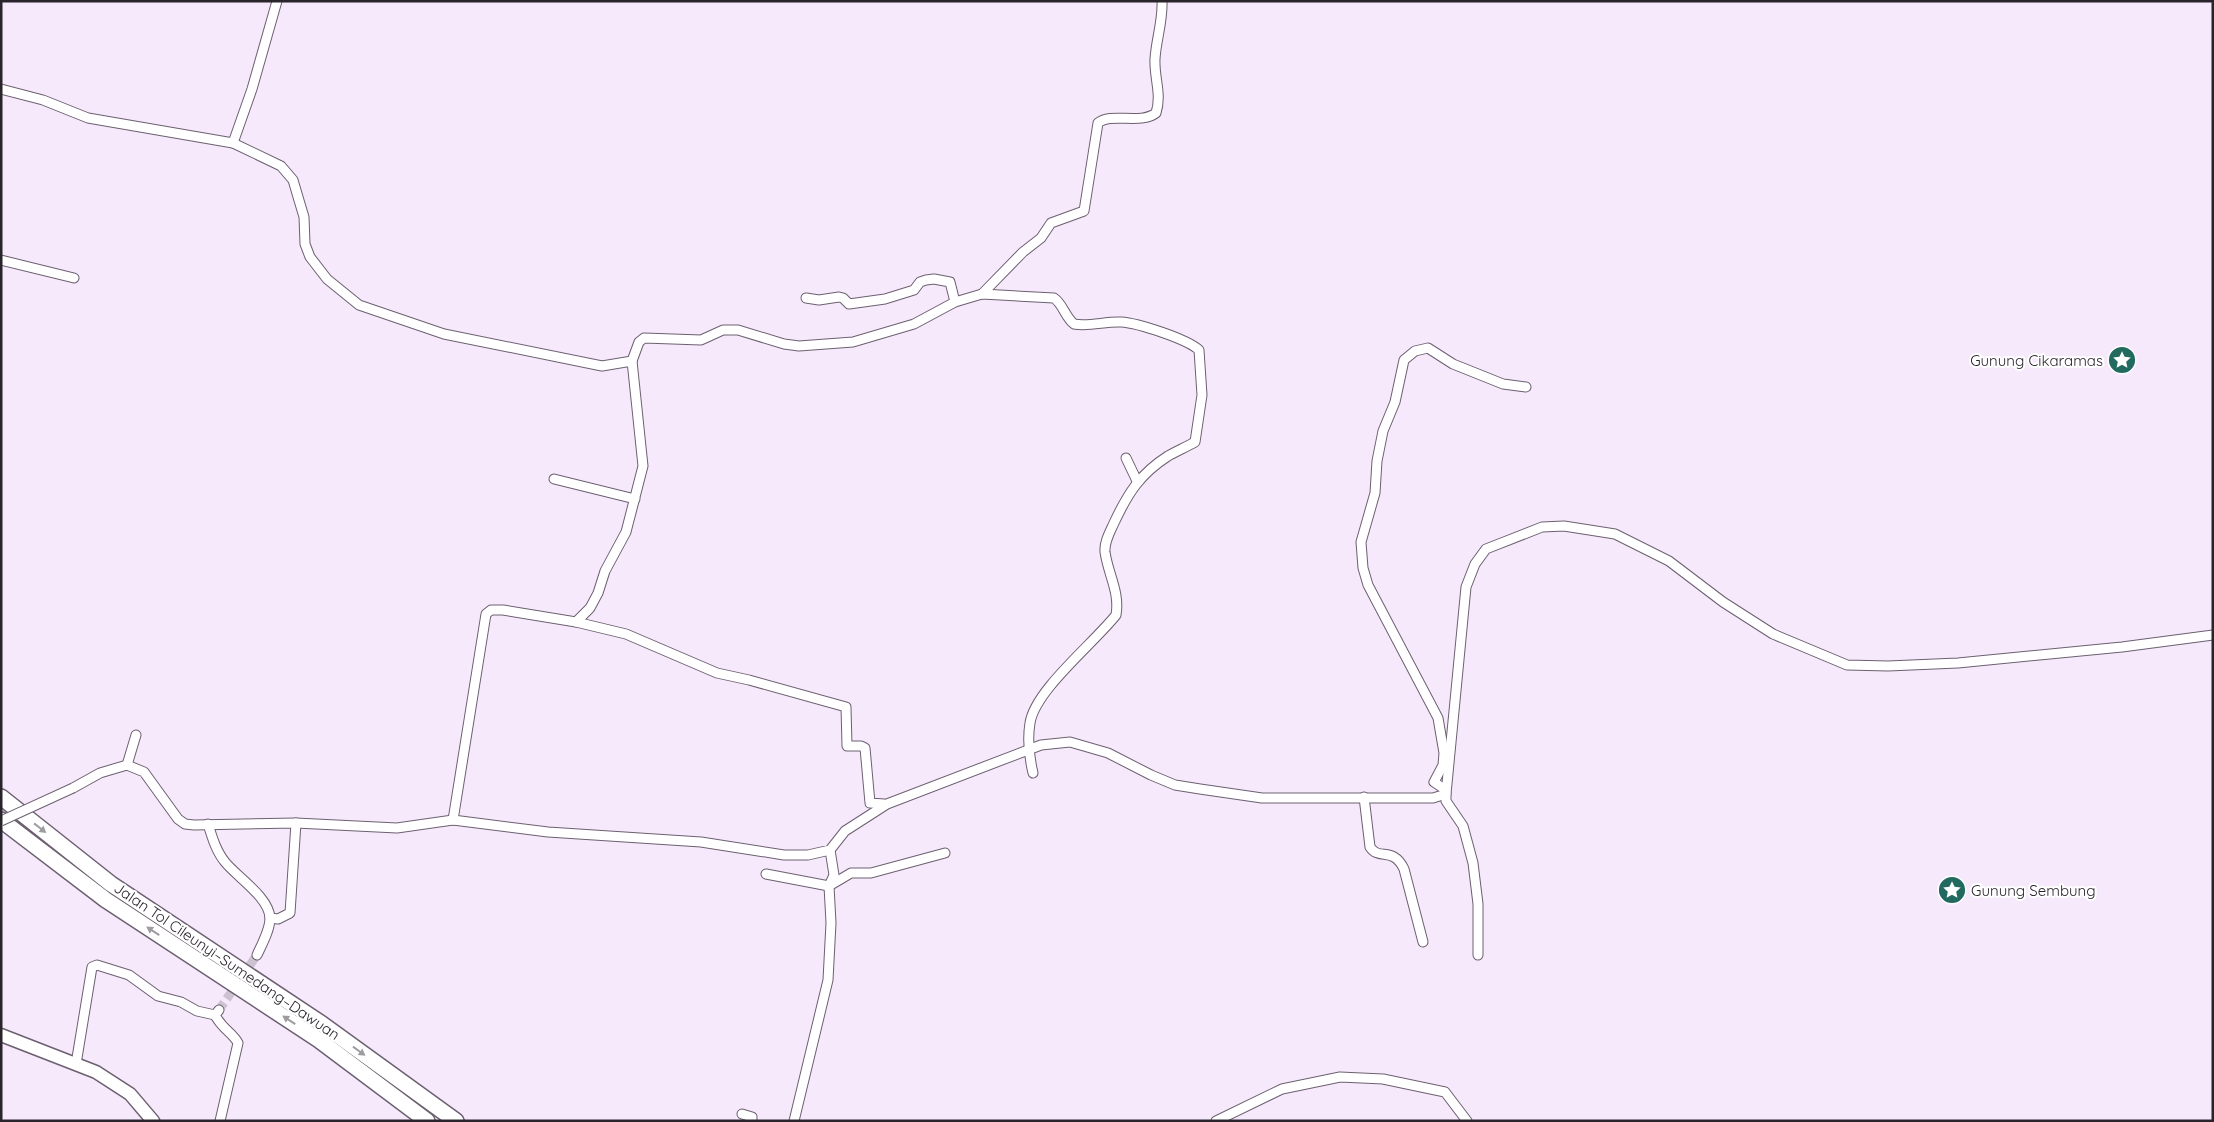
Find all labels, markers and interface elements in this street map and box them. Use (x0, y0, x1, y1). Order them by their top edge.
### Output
place icon: Gunung Cikaramas (2107, 345, 2137, 375)
place label: Gunung Cikaramas (1970, 351, 2103, 370)
one-way arrow (33, 822, 46, 833)
place icon: Gunung Sembung (1937, 875, 1967, 905)
street label: Jalan Tol Cileunyi–Sumedang–Dawuan (110, 878, 344, 1044)
place label: Gunung Sembung (1971, 881, 2096, 900)
one-way arrow (146, 926, 160, 936)
one-way arrow (282, 1015, 295, 1025)
one-way arrow (352, 1046, 366, 1056)

